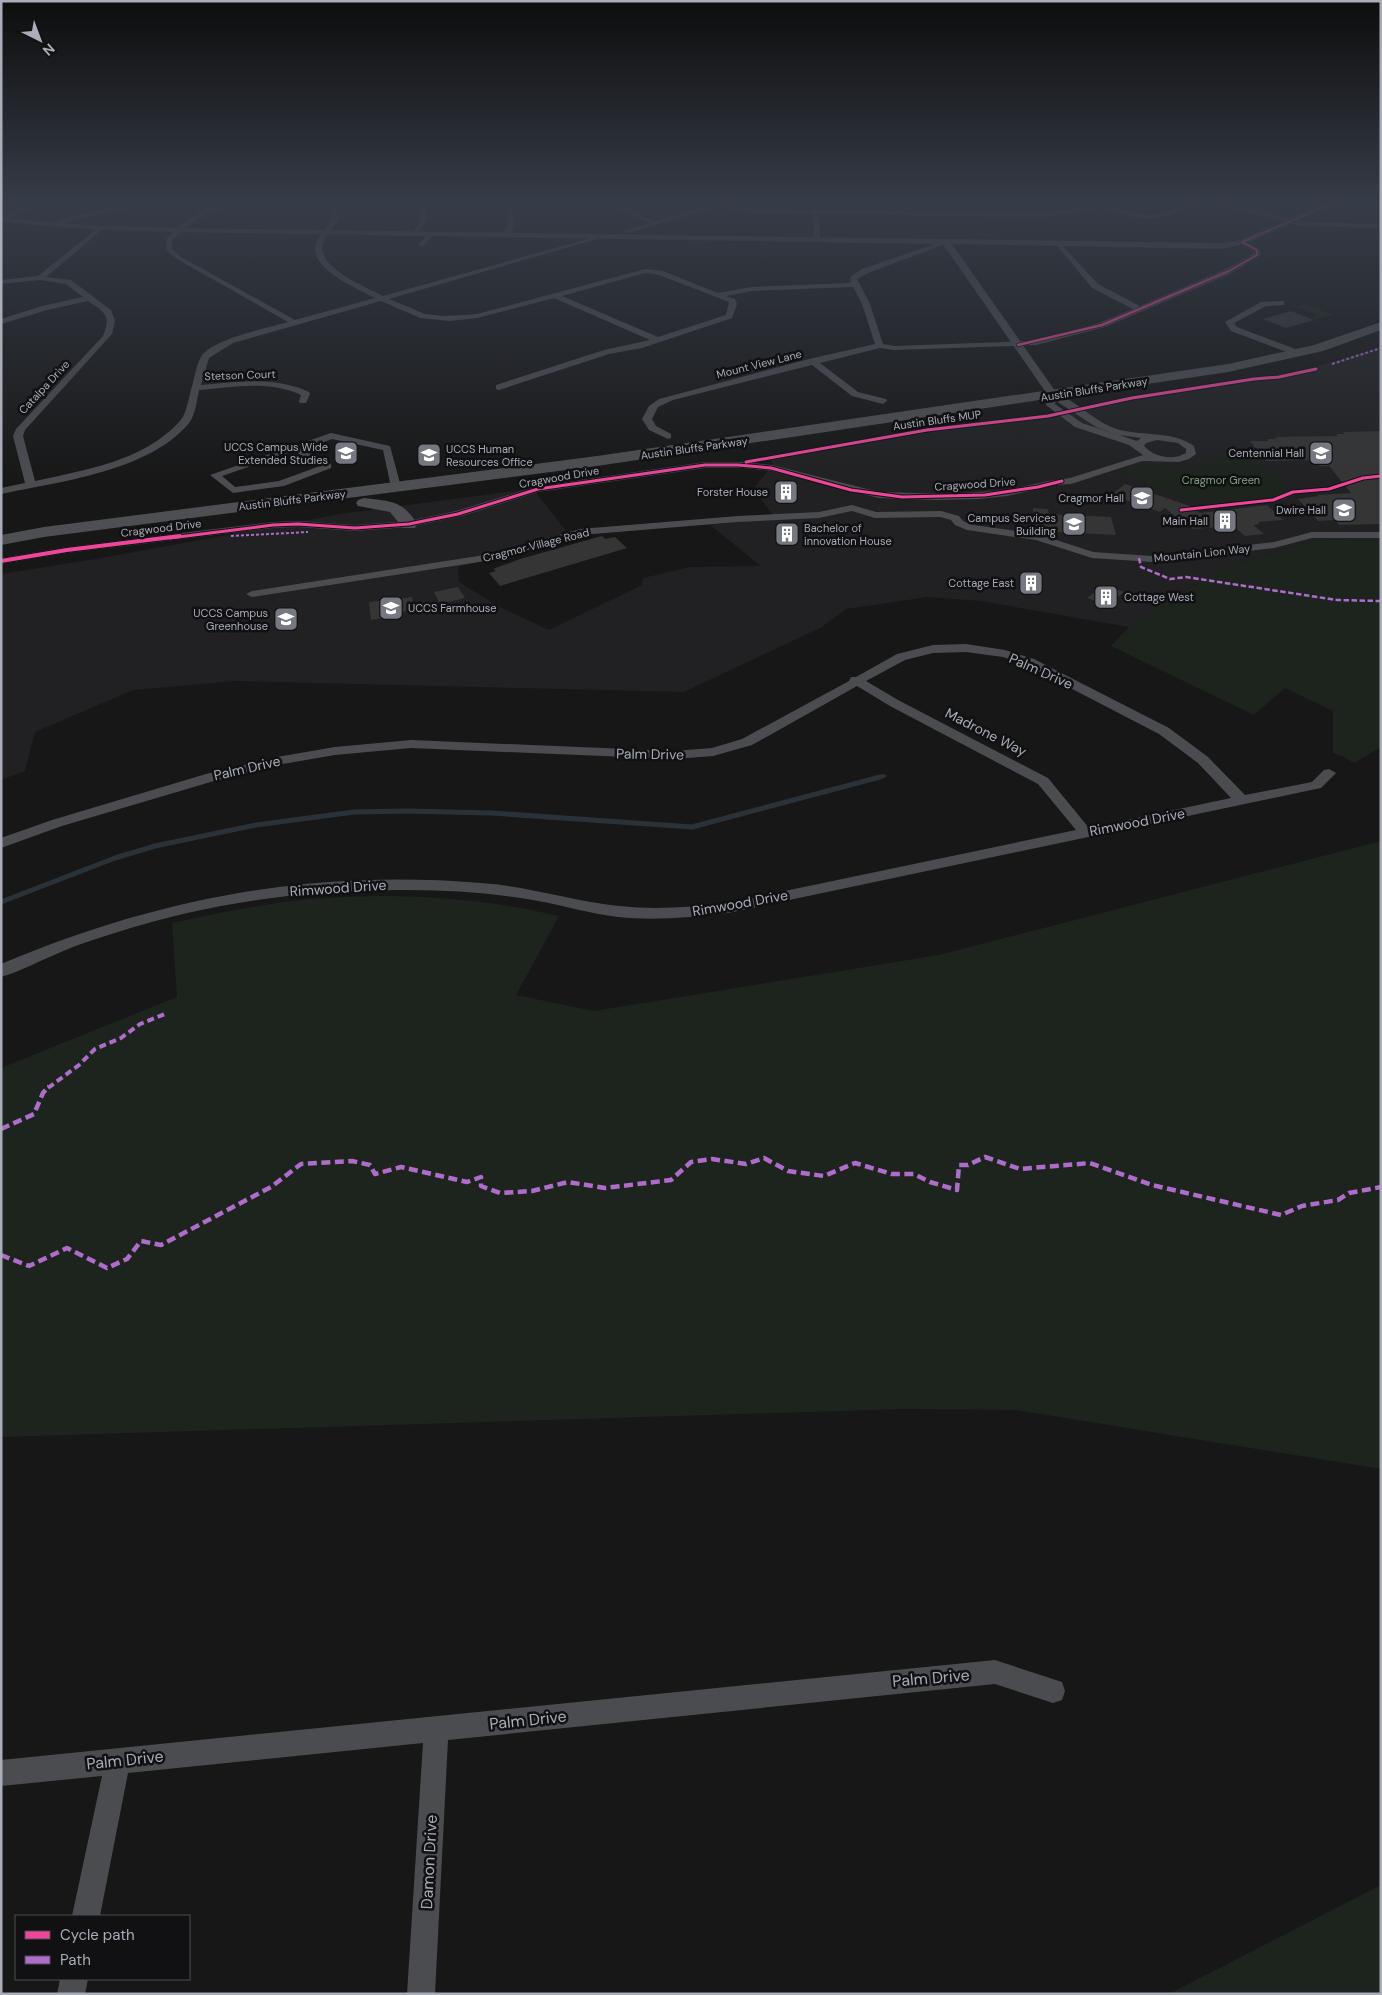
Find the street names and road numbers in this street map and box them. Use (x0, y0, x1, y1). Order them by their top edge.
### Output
street label: Mount View Lane (715, 347, 803, 381)
street label: Catalpa Drive (16, 357, 72, 417)
street label: Stetson Court (204, 367, 276, 383)
street label: Austin Bluffs Parkway (1040, 374, 1148, 404)
street label: Austin Bluffs MUP (892, 407, 982, 433)
street label: Austin Bluffs Parkway (640, 434, 748, 462)
street label: Cragwood Drive (518, 463, 600, 491)
street label: Cragwood Drive (934, 474, 1016, 494)
street label: Austin Bluffs Parkway (238, 486, 346, 514)
street label: Cragwood Drive (120, 516, 202, 540)
street label: Cragmor Village Road (481, 525, 591, 565)
street label: Mountain Lion Way (1153, 541, 1251, 565)
street label: Palm Drive (1006, 649, 1076, 693)
street label: Madrone Way (942, 704, 1030, 760)
street label: Palm Drive (616, 744, 684, 764)
street label: Palm Drive (212, 752, 282, 784)
street label: Rimwood Drive (1088, 804, 1186, 840)
street label: Rimwood Drive (289, 876, 387, 900)
street label: Rimwood Drive (691, 886, 789, 920)
street label: Palm Drive (891, 1664, 971, 1692)
street label: Palm Drive (488, 1706, 568, 1734)
street label: Palm Drive (85, 1746, 165, 1774)
street label: Damon Drive (416, 1814, 442, 1910)

